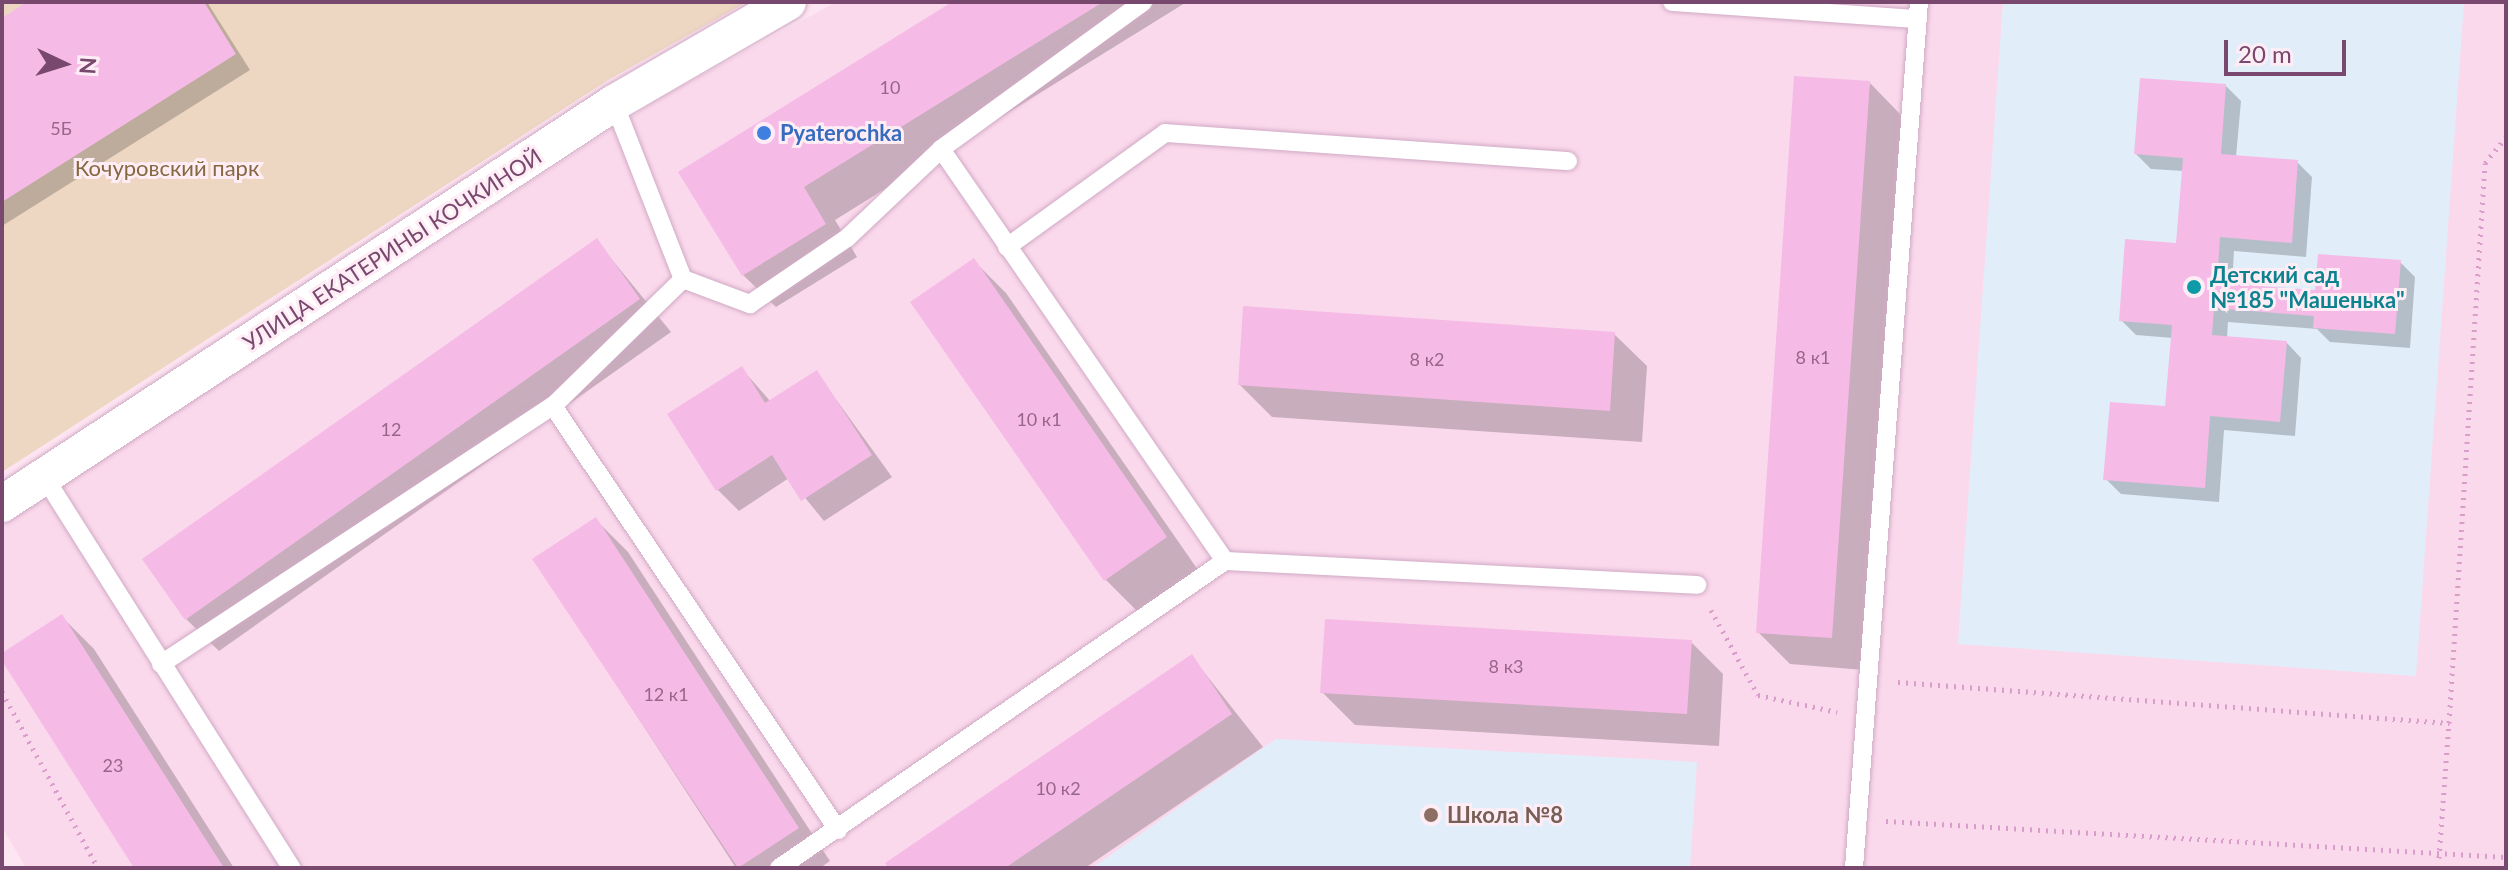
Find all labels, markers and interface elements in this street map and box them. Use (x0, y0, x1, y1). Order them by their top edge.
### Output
north arrow (24, 24, 104, 104)
scale bar (2228, 24, 2350, 74)
text: 20 m (2238, 39, 2292, 68)
text: N (74, 56, 102, 75)
house number: 10 (880, 76, 900, 98)
house number: 5Б (50, 117, 72, 139)
place label: Pyaterochka (780, 120, 902, 146)
marker: Pyaterochka (755, 124, 773, 142)
street label: УЛИЦА ЕКАТЕРИНЫ КОЧКИНОЙ (238, 142, 546, 356)
park label: Кочуровский парк (75, 155, 259, 181)
place label: Детский сад №185 "Машенька" (2210, 261, 2405, 312)
marker: Детский сад №185 "Машенька" (2185, 278, 2203, 296)
house number: 8 к1 (1796, 346, 1830, 368)
house number: 8 к2 (1410, 348, 1444, 370)
house number: 10 к1 (1016, 408, 1062, 430)
house number: 12 (381, 418, 401, 440)
house number: 8 к3 (1489, 655, 1523, 677)
house number: 12 к1 (643, 683, 689, 705)
house number: 23 (103, 754, 123, 776)
house number: 10 к2 (1035, 777, 1081, 799)
place label: Школа №8 (1447, 802, 1563, 828)
marker: Школа №8 (1422, 806, 1440, 824)

